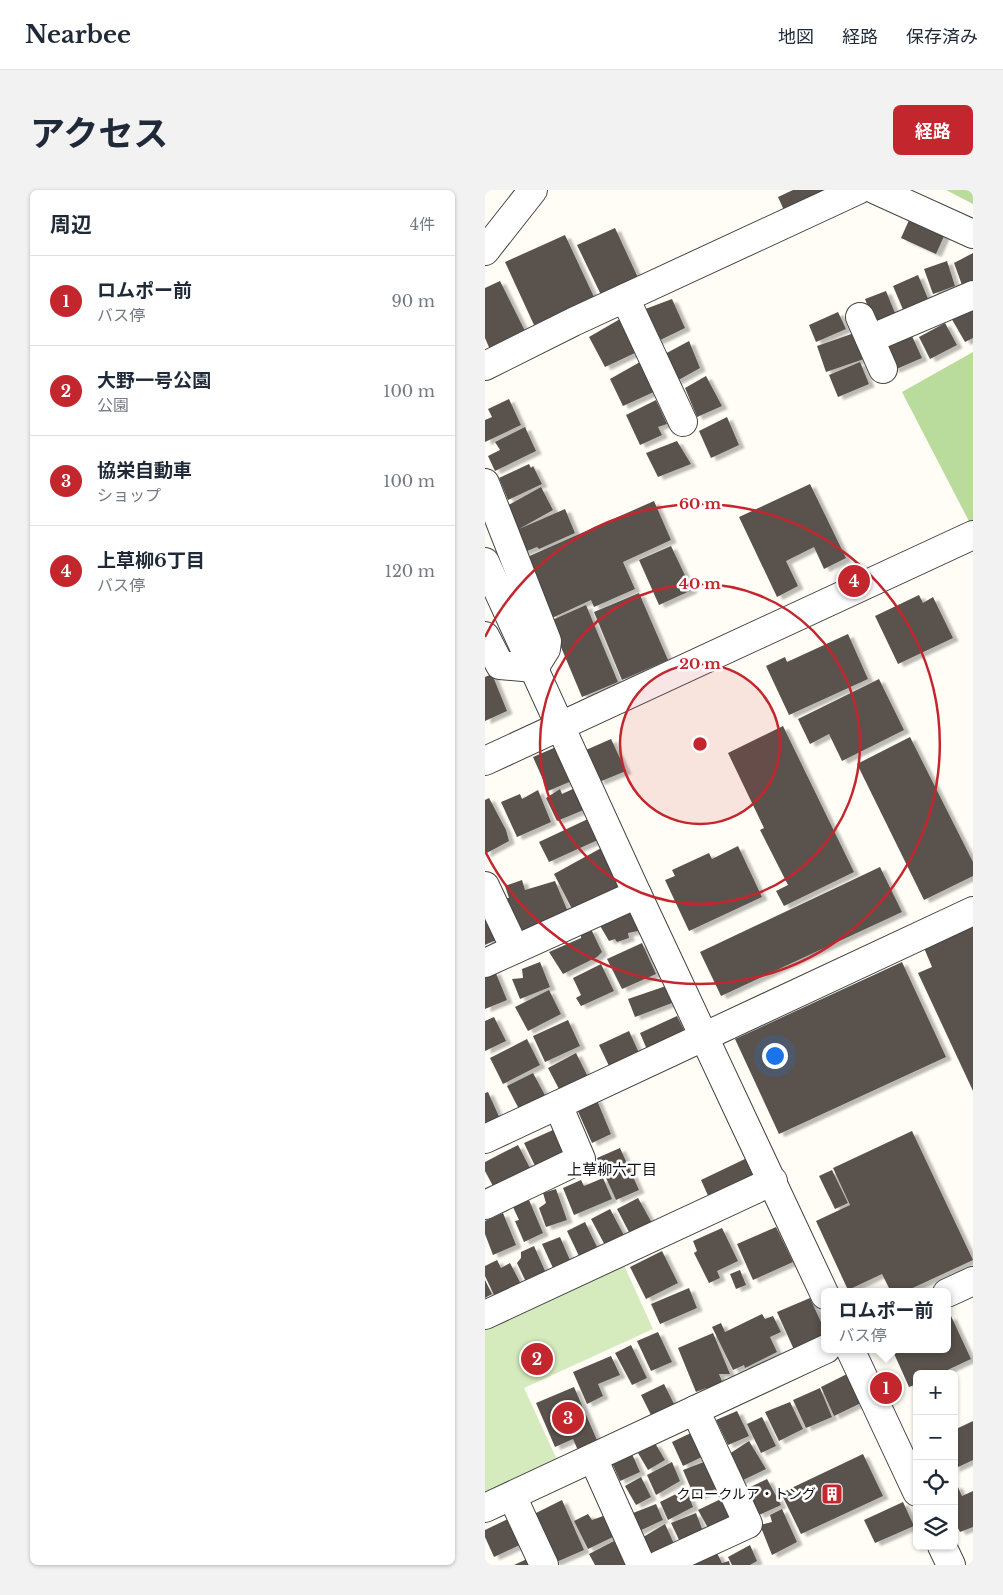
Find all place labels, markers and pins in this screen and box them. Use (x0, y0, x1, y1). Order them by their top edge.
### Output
pin: 4 (838, 562, 870, 600)
centre of rings (691, 735, 709, 753)
pin: 2 (521, 1340, 553, 1378)
pin: 1 (870, 1369, 902, 1407)
pin: 3 (552, 1399, 584, 1437)
building icon: クロークルア・トング (820, 1482, 844, 1506)
place label: クロークルア・トング (676, 1485, 816, 1503)

